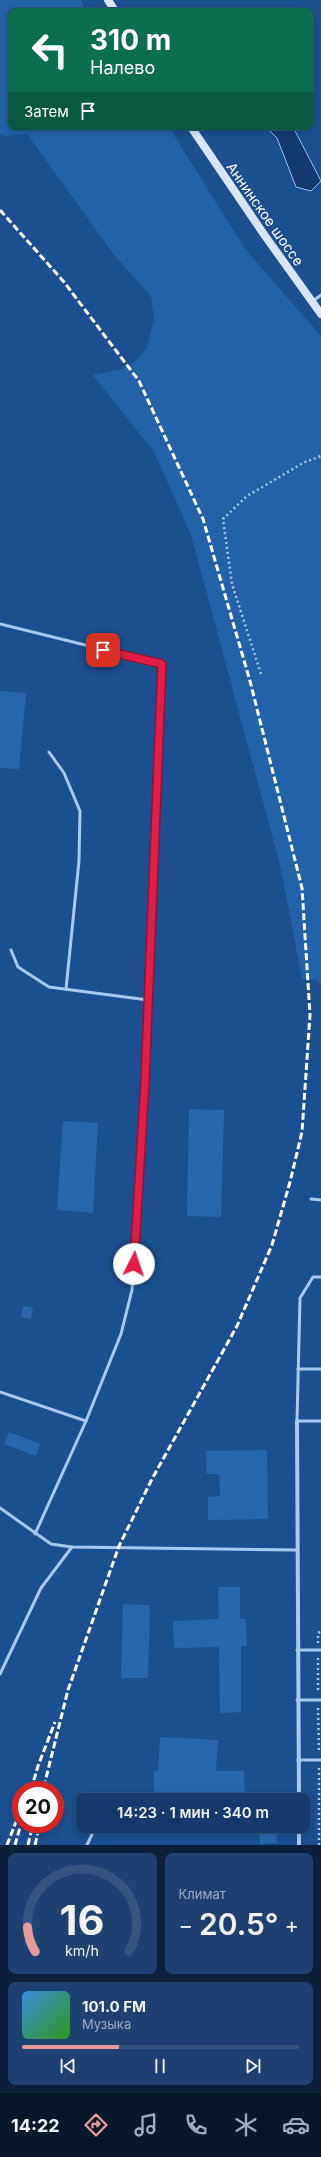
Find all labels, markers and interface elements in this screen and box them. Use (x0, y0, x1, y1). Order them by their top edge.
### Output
text: 310 m (90, 23, 171, 57)
icon: left (24, 24, 76, 76)
text: Налево (90, 57, 155, 78)
icon: arrive (77, 100, 99, 122)
text: Затем (24, 102, 69, 121)
street label: Аннинское шоссе (223, 159, 308, 269)
pin (86, 633, 120, 667)
icon: arrive (92, 639, 114, 661)
position arrow (113, 1243, 155, 1285)
speed limit sign: 20 (12, 1781, 64, 1833)
text: 14:23 · 1 мин · 340 m (117, 1803, 269, 1822)
text: Климат (179, 1886, 226, 1902)
text: 16 (60, 1894, 105, 1944)
text: 20.5° (199, 1906, 278, 1942)
text: − (179, 1912, 193, 1938)
text: + (284, 1912, 299, 1938)
text: km/h (65, 1941, 99, 1958)
text: 101.0 FM (82, 1997, 146, 2016)
text: Музыка (82, 2016, 131, 2032)
icon: previous (57, 2055, 79, 2077)
icon: pause (149, 2055, 171, 2077)
icon: next (242, 2055, 264, 2077)
icon: directions (82, 2111, 110, 2139)
icon: music (132, 2111, 160, 2139)
icon: phone (182, 2111, 210, 2139)
icon: climate (232, 2111, 260, 2139)
icon: car (282, 2111, 310, 2139)
text: 14:22 (11, 2115, 60, 2136)

